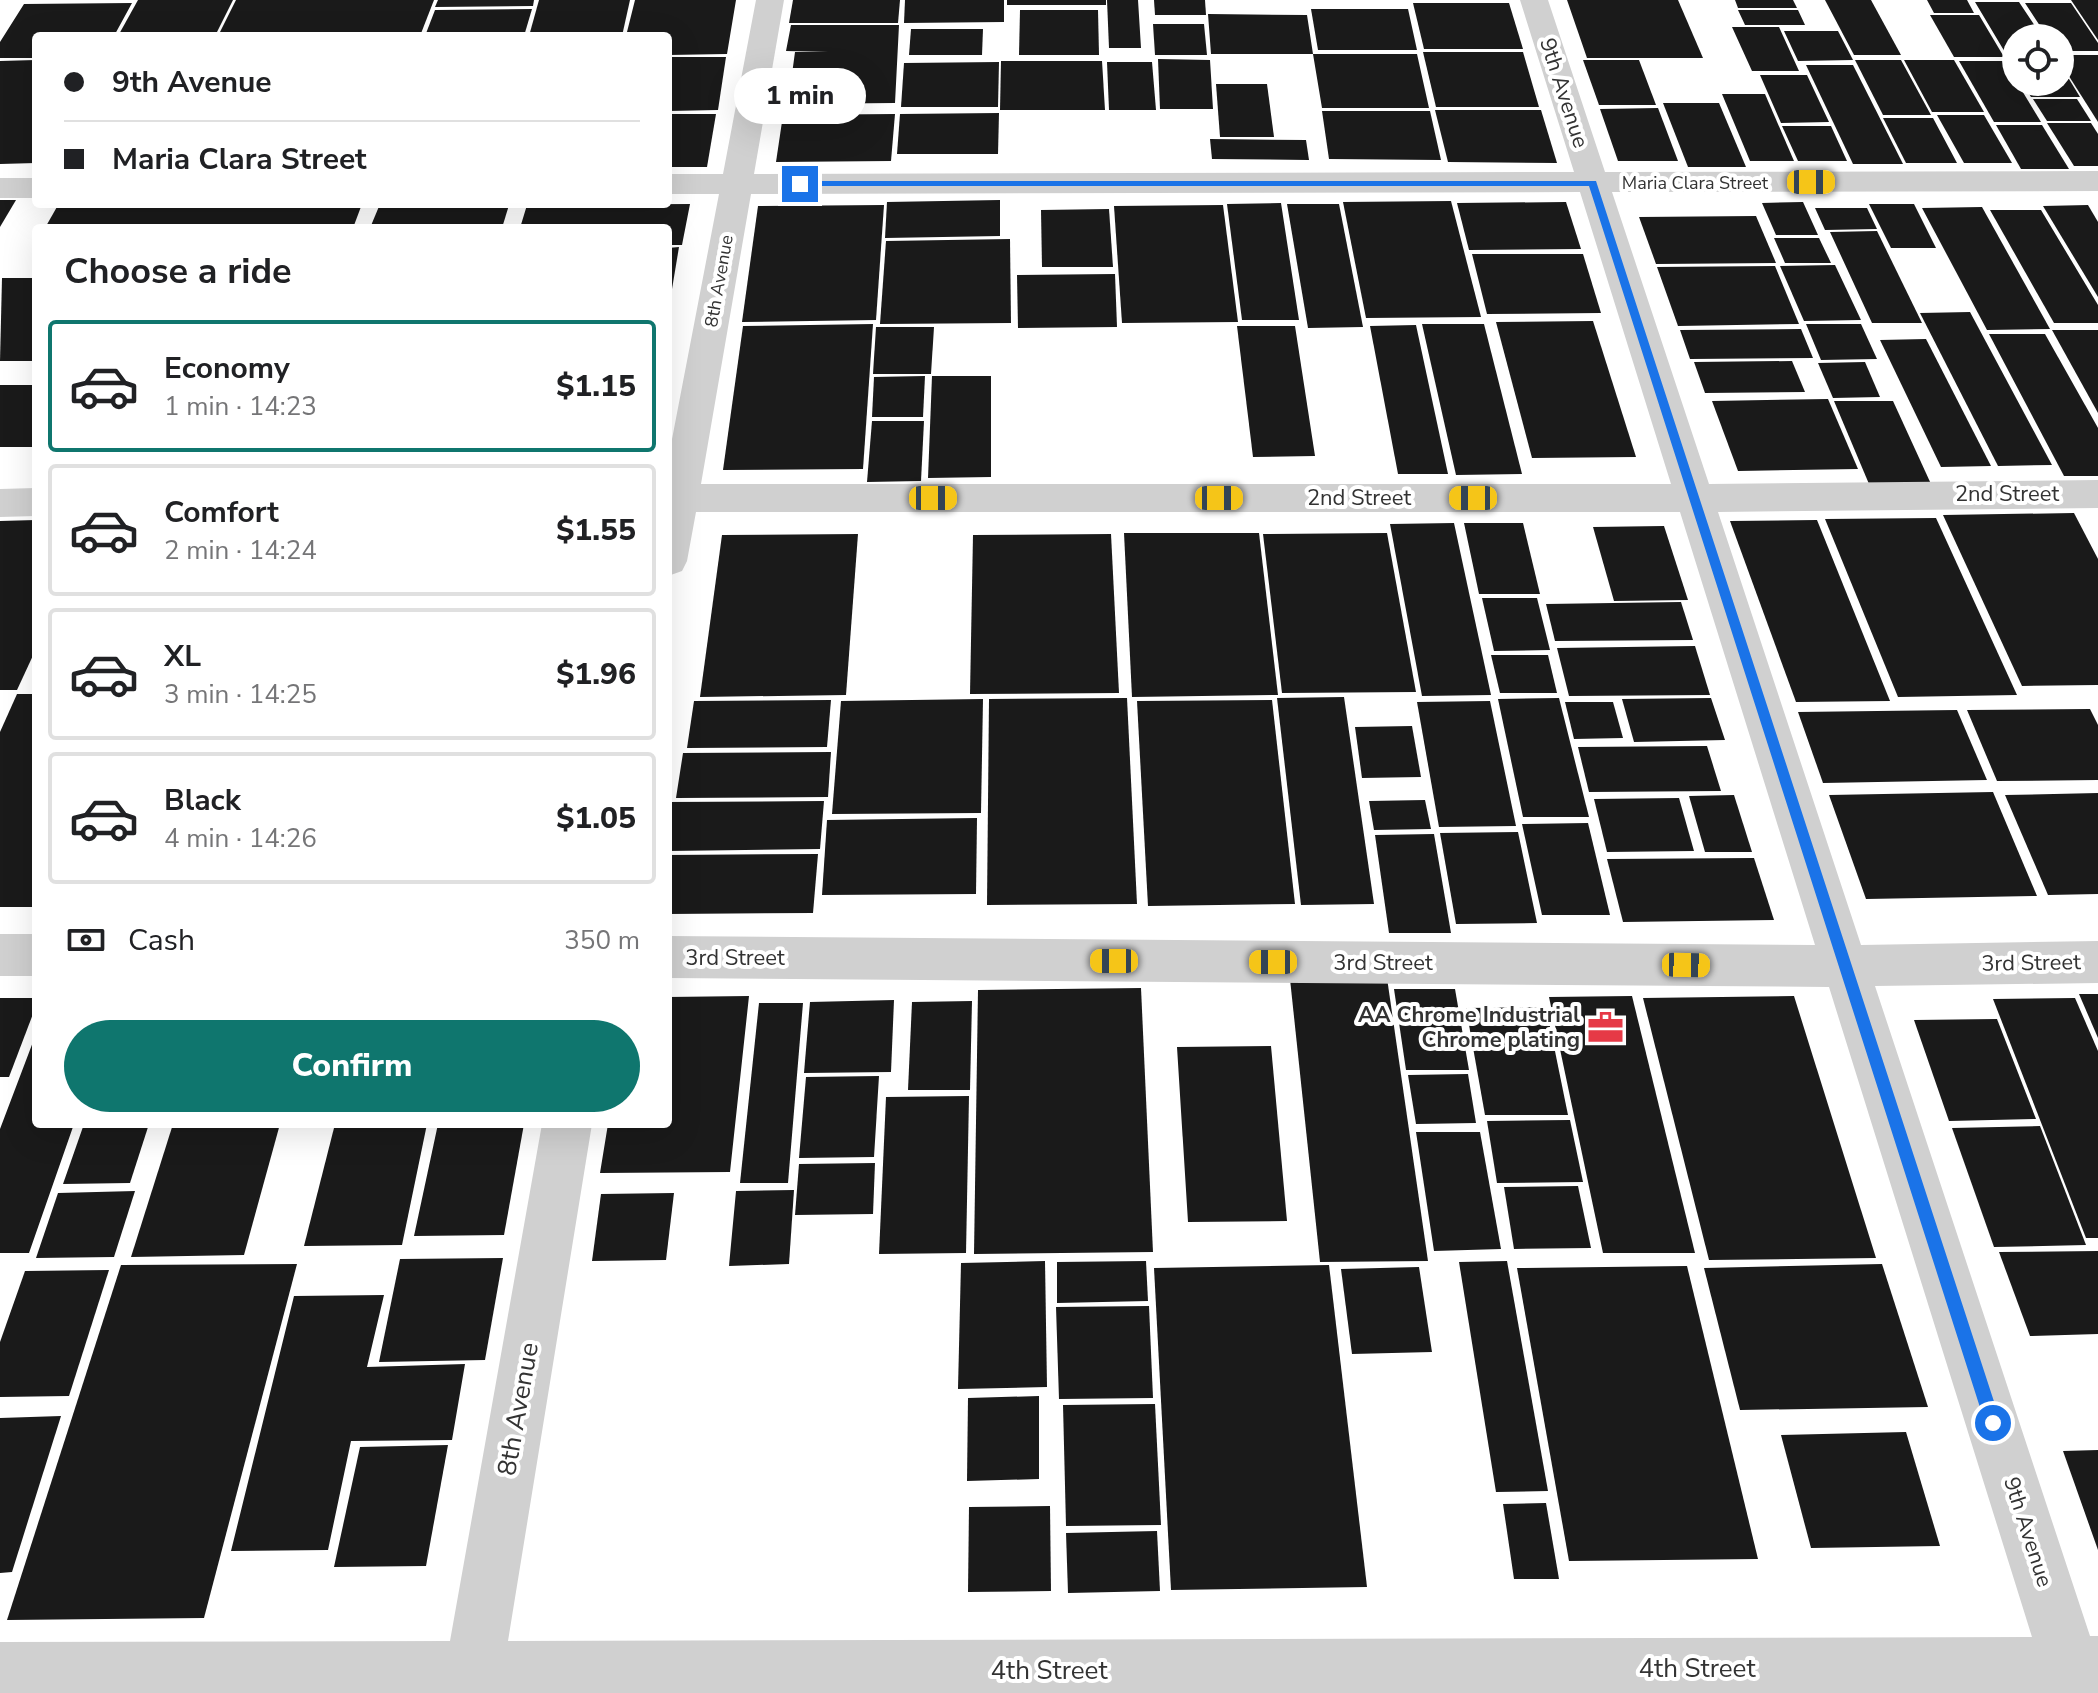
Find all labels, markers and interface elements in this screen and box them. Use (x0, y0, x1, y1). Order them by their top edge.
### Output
map controls (2002, 24, 2074, 96)
button: locate (2002, 24, 2074, 96)
street label: 9th Avenue (1532, 34, 1596, 152)
text: 9th Avenue (112, 62, 272, 103)
callout: 1 min (734, 68, 866, 124)
text: 1 min (766, 78, 834, 113)
text: Maria Clara Street (112, 139, 367, 180)
route end (782, 166, 818, 202)
car (1787, 170, 1835, 194)
street label: Maria Clara Street (1622, 171, 1769, 195)
street label: 8th Avenue (699, 233, 739, 329)
text: Choose a ride (64, 247, 292, 296)
text: Economy (164, 348, 290, 389)
icon: car (68, 350, 140, 422)
text: $1.15 (556, 366, 636, 407)
text: 1 min · 14:23 (164, 389, 317, 424)
street label: 2nd Street (1955, 479, 2059, 509)
street label: 2nd Street (1307, 483, 1411, 513)
car (909, 486, 957, 510)
car (1195, 486, 1243, 510)
car (1449, 486, 1497, 510)
text: Comfort (164, 492, 279, 533)
icon: car (68, 494, 140, 566)
text: $1.55 (556, 510, 636, 551)
text: 2 min · 14:24 (164, 533, 317, 568)
text: XL (164, 636, 201, 677)
icon: car (68, 638, 140, 710)
text: $1.96 (556, 654, 636, 695)
text: 3 min · 14:25 (164, 677, 317, 712)
text: Black (164, 780, 241, 821)
icon: car (68, 782, 140, 854)
text: $1.05 (556, 798, 636, 839)
text: 4 min · 14:26 (164, 821, 317, 856)
icon: cash (64, 918, 108, 962)
text: Cash (128, 920, 195, 961)
text: 350 m (564, 923, 640, 958)
street label: 3rd Street (685, 943, 785, 973)
street label: 3rd Street (1981, 947, 2081, 979)
street label: 3rd Street (1333, 948, 1433, 978)
car (1090, 949, 1138, 973)
car (1249, 950, 1297, 974)
car (1662, 953, 1710, 977)
place label: AA Chrome Industrial Chrome plating (1358, 1000, 1580, 1055)
office icon: AA Chrome Industrial Chrome plating (1587, 1009, 1625, 1047)
button: Confirm (64, 1020, 640, 1112)
street label: 8th Avenue (489, 1340, 547, 1478)
route start (1975, 1405, 2011, 1441)
street label: 9th Avenue (1996, 1473, 2060, 1591)
street label: 4th Street (1638, 1651, 1756, 1686)
street label: 4th Street (990, 1653, 1108, 1688)

